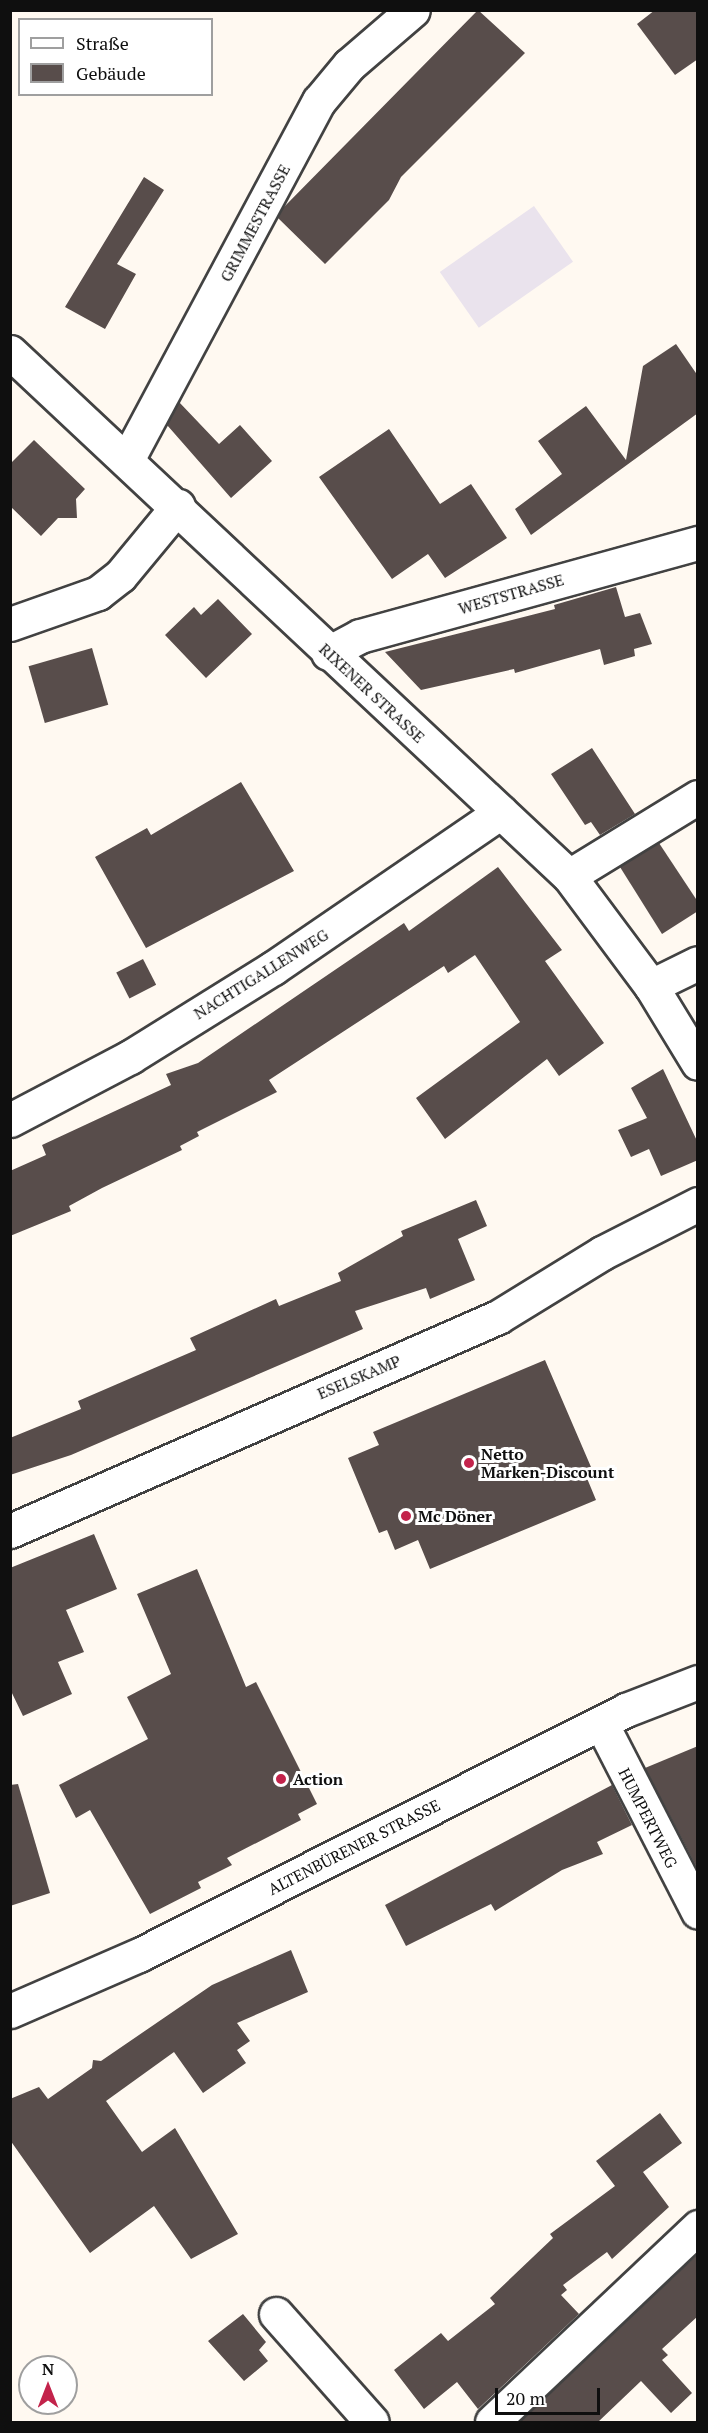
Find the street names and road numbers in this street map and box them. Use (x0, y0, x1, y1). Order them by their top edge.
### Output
street label: GRIMMESTRASSE (216, 161, 294, 285)
street label: WESTSTRASSE (456, 570, 566, 618)
street label: RIXENER STRASSE (315, 639, 429, 747)
street label: NACHTIGALLENWEG (190, 925, 332, 1023)
street label: ESELSKAMP (314, 1351, 404, 1403)
street label: HUMPERTWEG (615, 1765, 681, 1871)
street label: ALTENBÜRENER STRASSE (265, 1795, 443, 1899)

